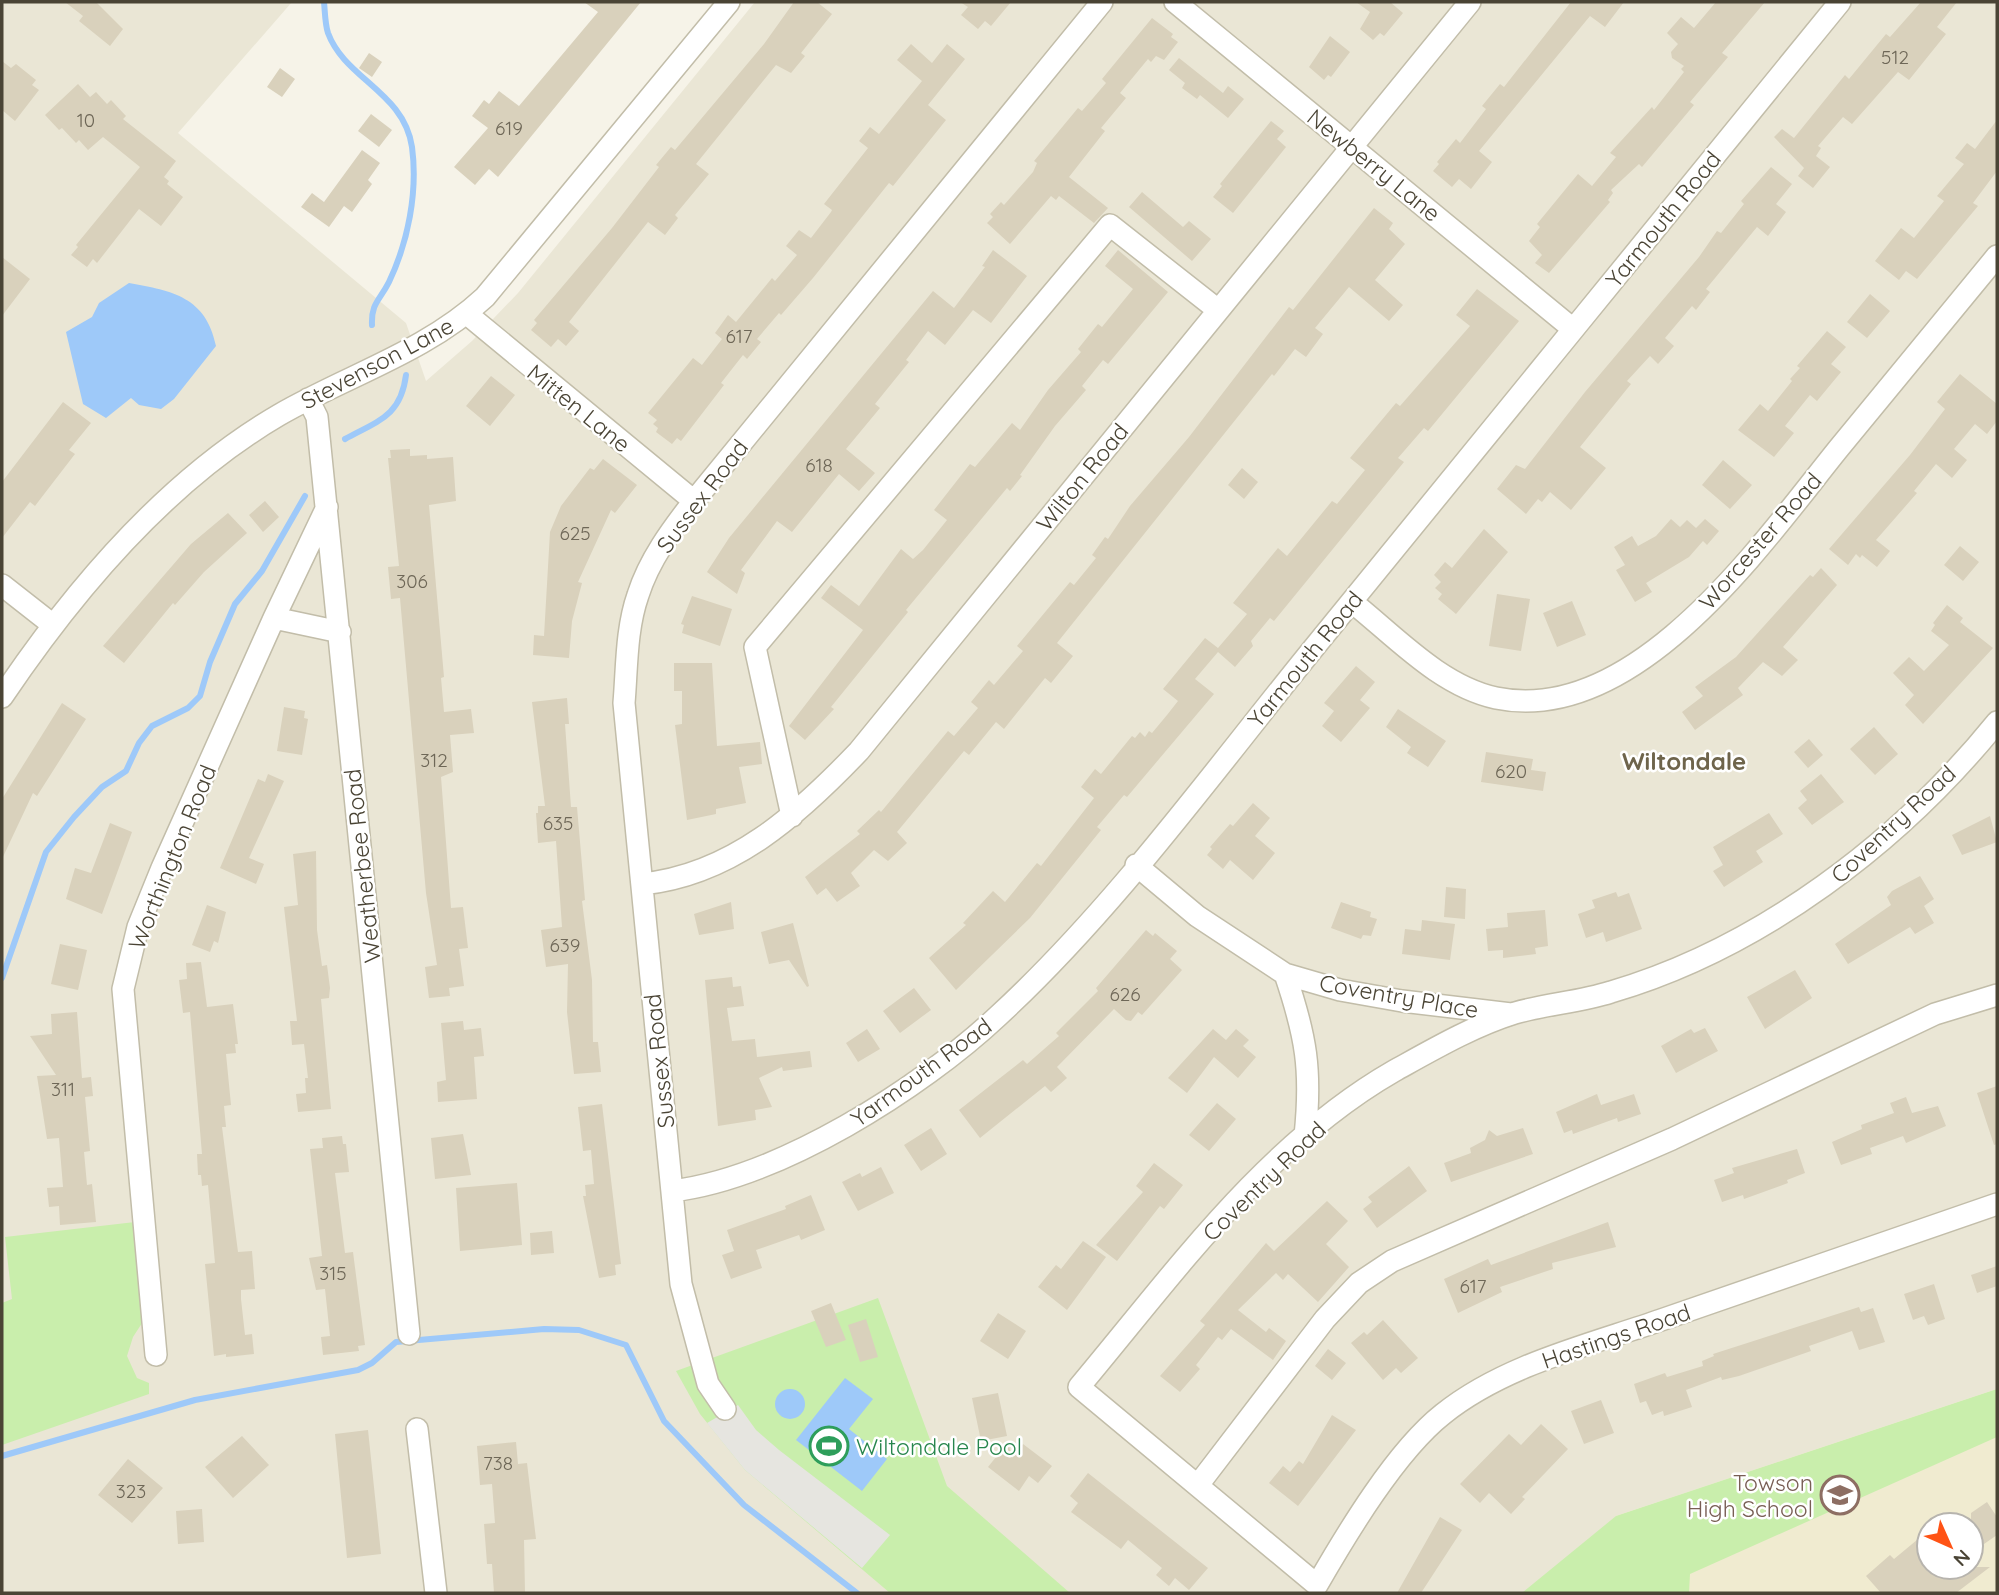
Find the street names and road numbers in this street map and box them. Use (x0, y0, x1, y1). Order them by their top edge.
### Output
street label: Newberry Lane (1301, 102, 1447, 228)
street label: Yarmouth Road (1599, 145, 1727, 293)
street label: Stevenson Lane (296, 311, 458, 415)
street label: Mitten Lane (522, 358, 636, 458)
street label: Wilton Road (1030, 417, 1134, 537)
street label: Sussex Road (650, 433, 754, 559)
street label: Worcester Road (1692, 466, 1828, 616)
street label: Yarmouth Road (1241, 585, 1369, 733)
street label: Coventry Road (1825, 759, 1961, 889)
street label: Worthington Road (122, 761, 222, 953)
street label: Weatherbee Road (337, 768, 387, 964)
street label: Coventry Place (1317, 968, 1481, 1024)
street label: Sussex Road (638, 992, 680, 1130)
street label: Yarmouth Road (845, 1011, 997, 1133)
street label: Coventry Road (1196, 1115, 1332, 1247)
street label: Hastings Road (1538, 1297, 1694, 1375)

